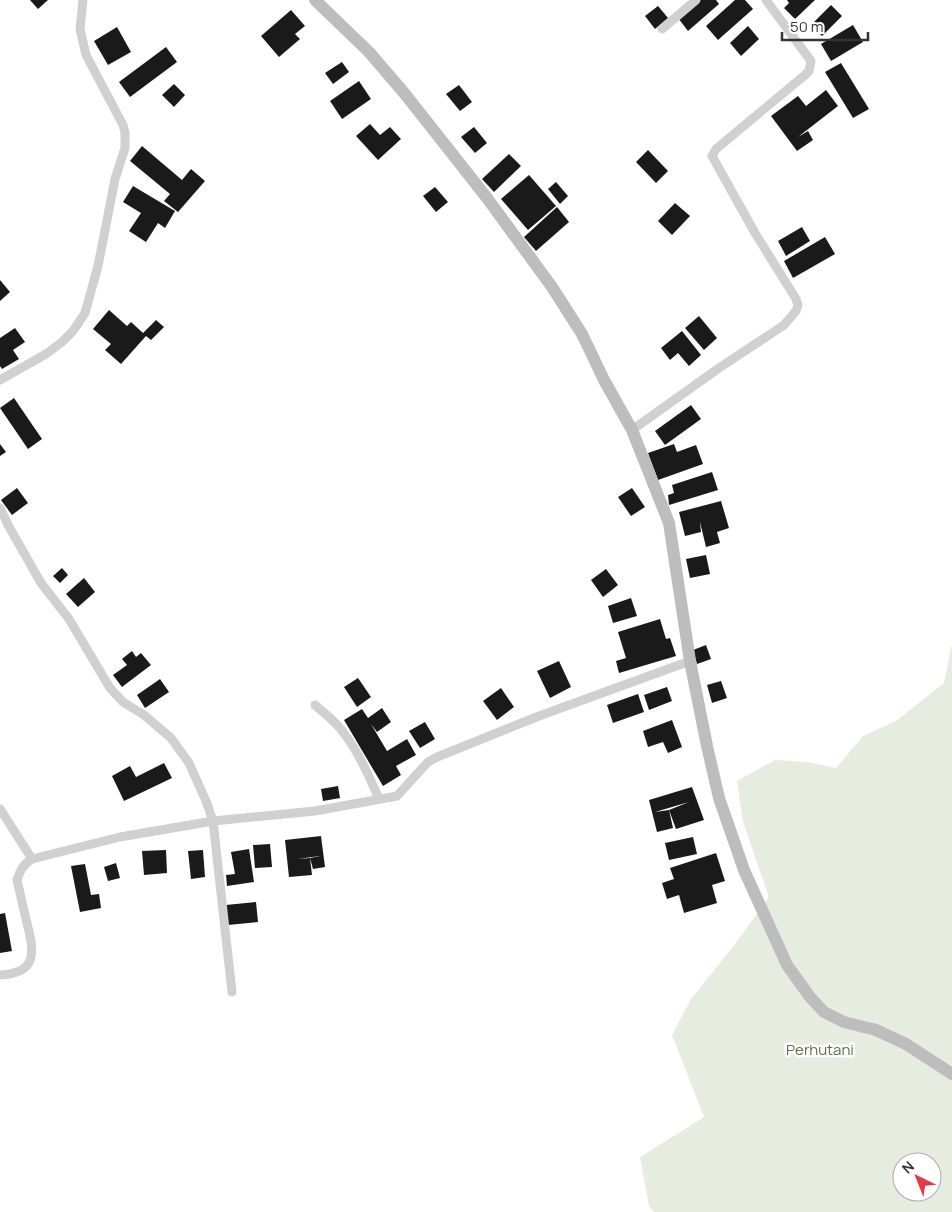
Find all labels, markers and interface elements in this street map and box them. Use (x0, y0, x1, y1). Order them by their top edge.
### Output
scale bar (782, 10, 868, 42)
text: 50 m (790, 16, 824, 37)
park label: Perhutani (786, 1039, 854, 1060)
north arrow (892, 1152, 942, 1202)
text: N (898, 1157, 918, 1178)

